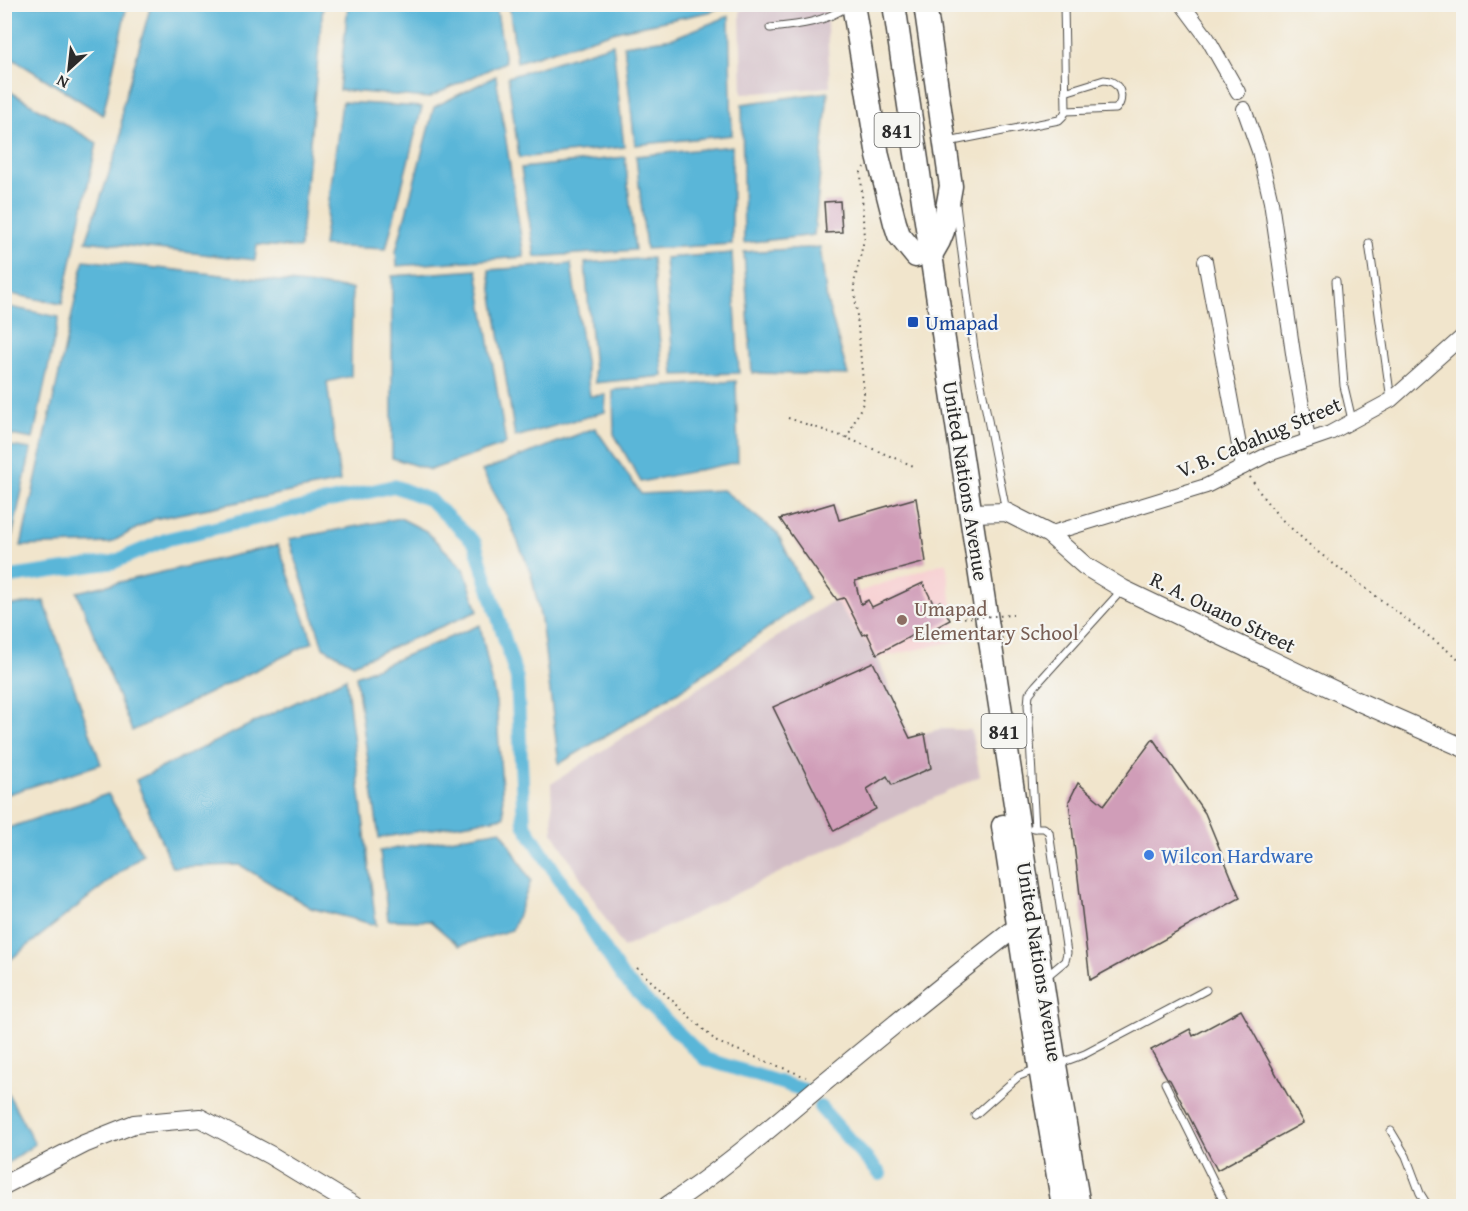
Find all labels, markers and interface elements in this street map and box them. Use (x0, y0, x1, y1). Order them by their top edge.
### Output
north arrow (39, 39, 99, 99)
text: N (52, 69, 72, 95)
road number: 841 (874, 113, 920, 147)
place label: Umapad (925, 307, 999, 338)
marker: Umapad (906, 315, 920, 329)
street label: United Nations Avenue (935, 379, 997, 583)
street label: V. B. Cabahug Street (1172, 388, 1347, 486)
street label: R. A. Ouano Street (1145, 563, 1302, 661)
place label: Umapad Elementary School (914, 593, 1079, 648)
marker: Umapad Elementary School (895, 613, 909, 627)
road number: 841 (982, 714, 1026, 748)
place label: Wilcon Hardware (1161, 840, 1313, 871)
marker: Wilcon Hardware (1142, 848, 1156, 862)
street label: United Nations Avenue (1009, 860, 1071, 1064)

